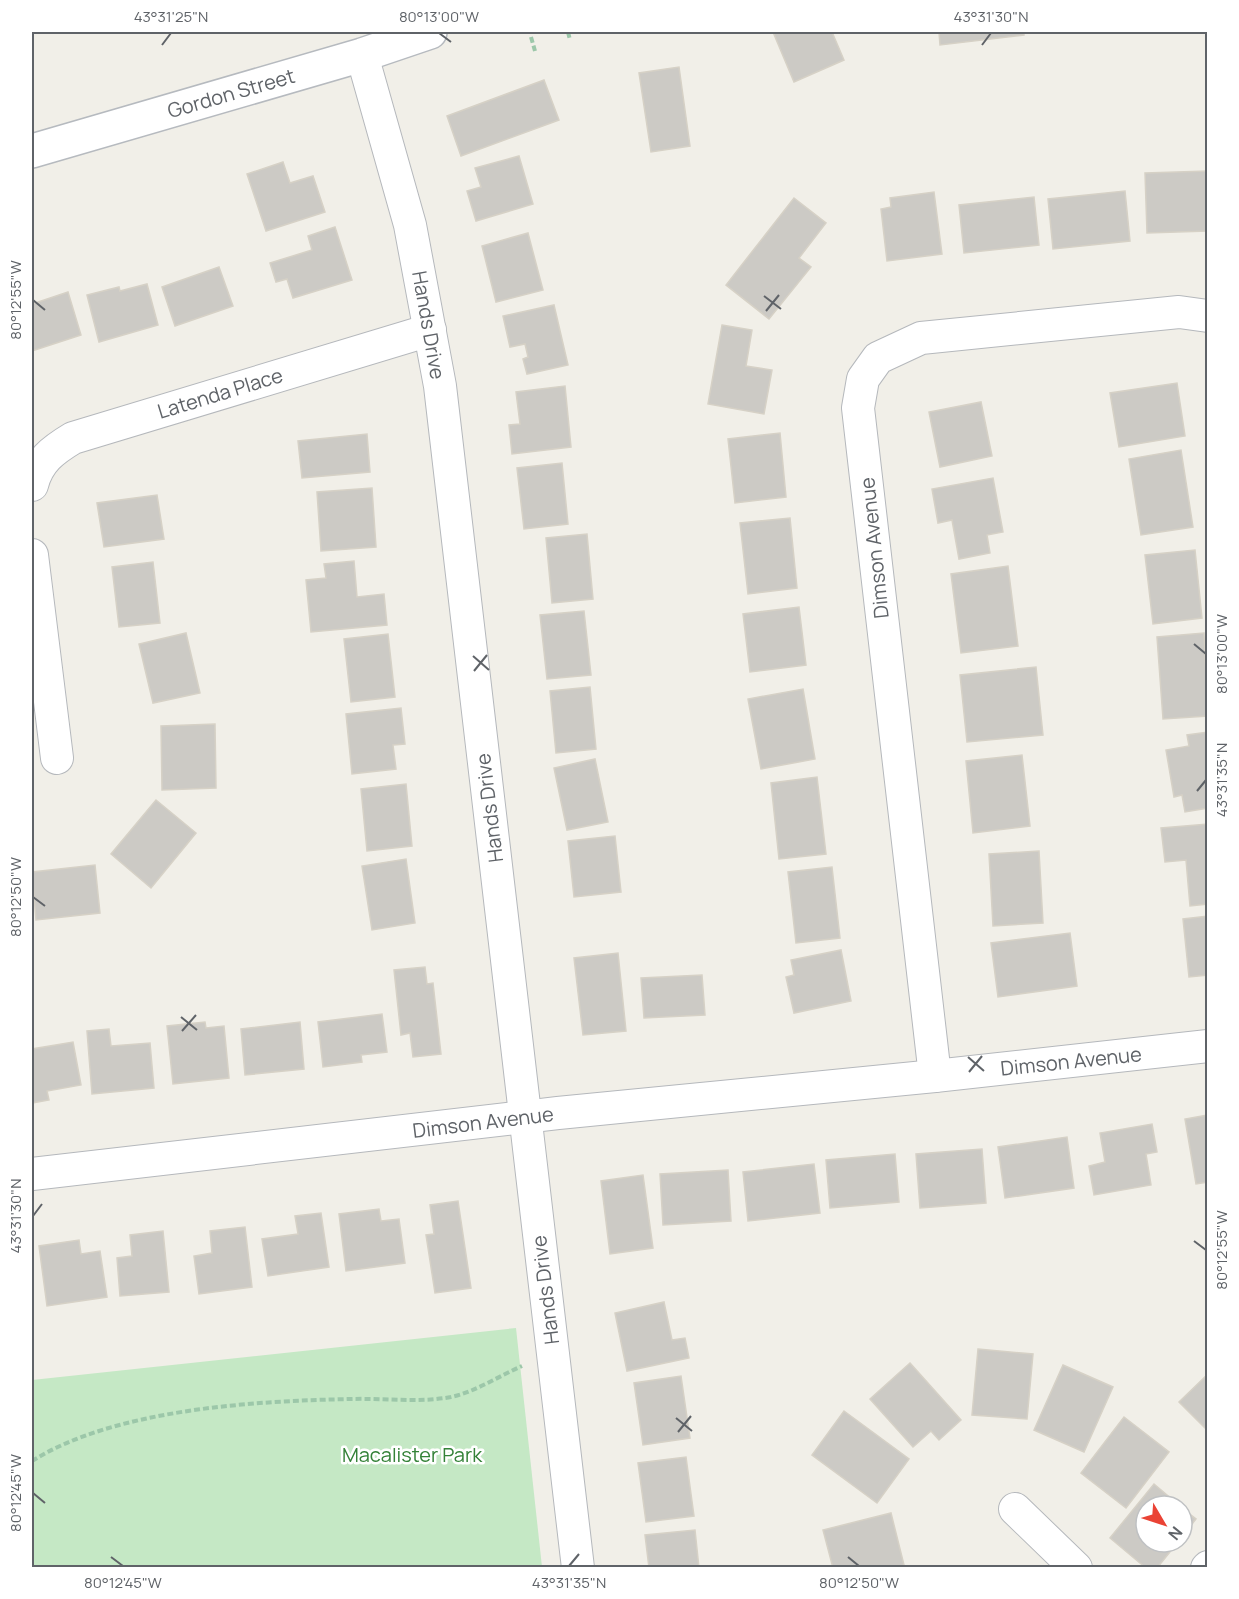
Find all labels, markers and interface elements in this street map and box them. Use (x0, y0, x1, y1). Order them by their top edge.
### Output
text: 43°31'25"N (134, 6, 208, 27)
text: 80°13'00"W (399, 6, 479, 27)
text: 43°31'30"N (954, 6, 1028, 27)
street label: Gordon Street (164, 62, 298, 124)
text: 80°12'55"W (5, 260, 26, 340)
street label: Hands Drive (406, 269, 452, 381)
street label: Latenda Place (154, 361, 286, 425)
street label: Dimson Avenue (853, 476, 895, 620)
text: 80°13'00"W (1211, 614, 1232, 694)
text: 43°31'35"N (1211, 743, 1232, 817)
street label: Hands Drive (469, 752, 509, 864)
text: 80°12'50"W (5, 857, 26, 937)
street label: Dimson Avenue (999, 1040, 1143, 1082)
street label: Dimson Avenue (411, 1100, 555, 1144)
text: 43°31'30"N (5, 1179, 26, 1253)
text: 80°12'55"W (1211, 1210, 1232, 1290)
street label: Hands Drive (525, 1234, 565, 1346)
park label: Macalister Park (342, 1441, 483, 1468)
text: 80°12'45"W (5, 1454, 26, 1532)
north arrow (1134, 1494, 1194, 1554)
text: N (1163, 1522, 1188, 1545)
text: 80°12'45"W (84, 1572, 162, 1593)
text: 43°31'35"N (532, 1572, 606, 1593)
text: 80°12'50"W (819, 1572, 899, 1593)

